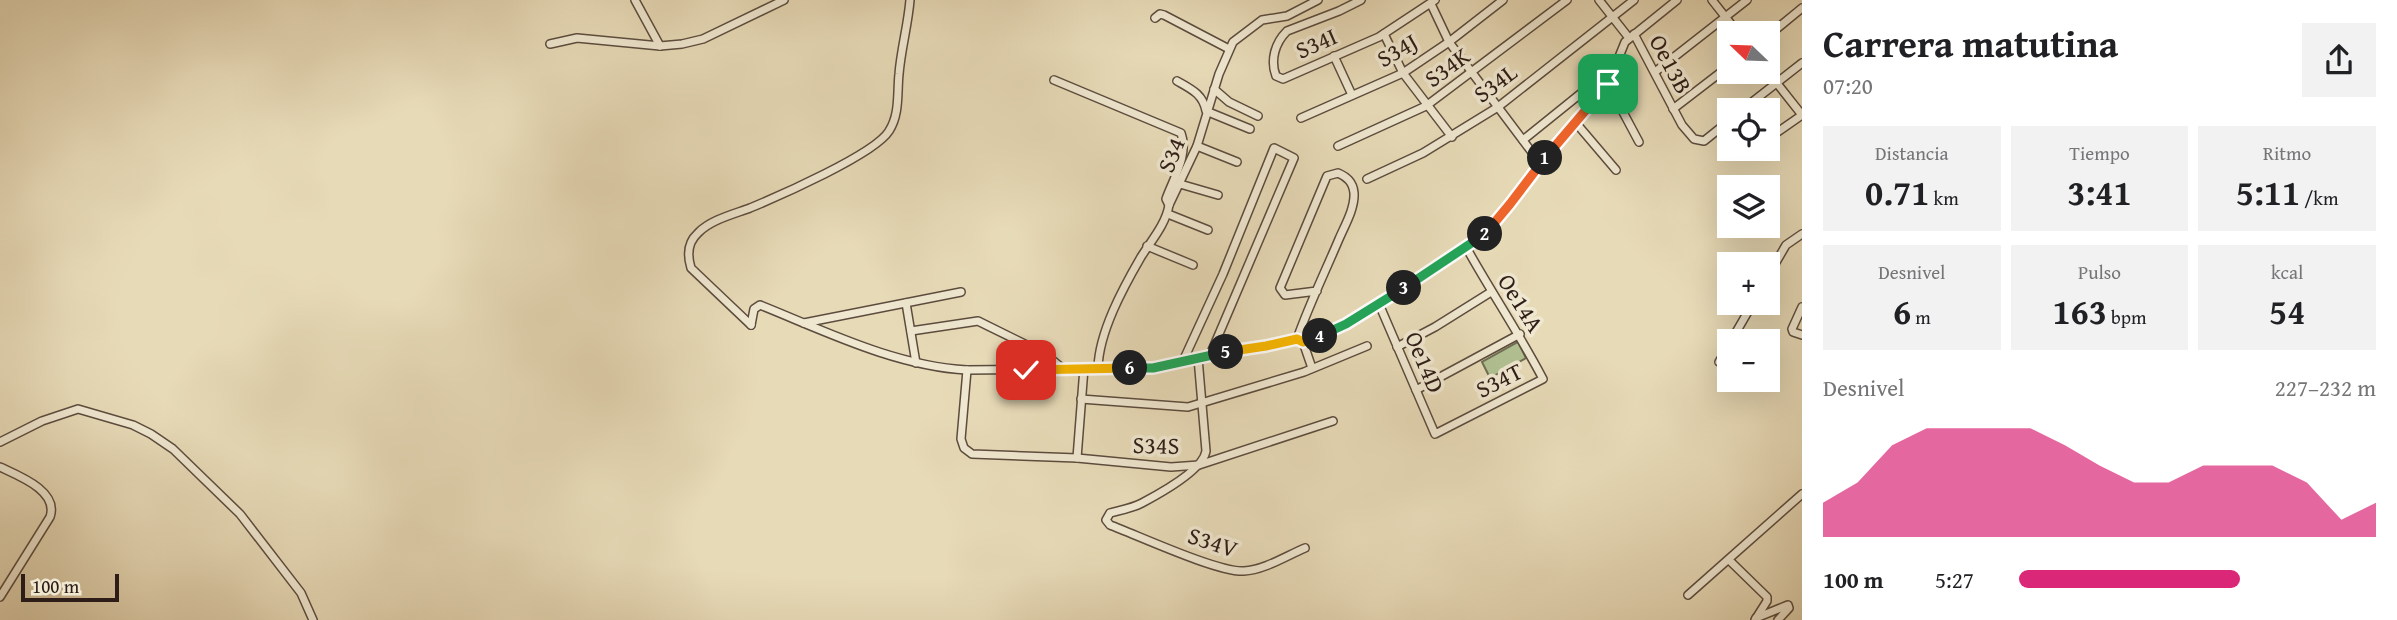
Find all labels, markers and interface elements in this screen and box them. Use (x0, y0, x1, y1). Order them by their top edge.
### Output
text: Carrera matutina (1823, 15, 2118, 71)
street label: S34I (1290, 18, 1342, 68)
north arrow (1717, 21, 1780, 84)
map controls (1717, 21, 1780, 392)
button: share (2302, 23, 2376, 97)
street label: S34J (1370, 24, 1424, 76)
street label: Oe13B (1641, 28, 1701, 100)
street label: S34K (1417, 38, 1478, 96)
pin (1578, 54, 1638, 114)
street label: S34L (1466, 55, 1524, 111)
icon: arrive (1589, 65, 1627, 103)
text: 07:20 (1823, 69, 1873, 102)
button: locate (1717, 98, 1780, 161)
street label: S34 (1148, 132, 1194, 178)
text: Distancia (1875, 139, 1949, 167)
text: Tiempo (2069, 139, 2130, 167)
text: Ritmo (2263, 139, 2311, 167)
pin: 1 (1528, 140, 1562, 176)
text: 1 (1540, 143, 1549, 171)
text: 0.71 (1865, 167, 1929, 218)
text: 3:41 (2067, 167, 2132, 218)
text: 5:11 (2236, 167, 2300, 218)
button: layers (1717, 175, 1780, 238)
text: km (1929, 184, 1959, 212)
text: /km (2300, 184, 2338, 212)
pin: 2 (1468, 216, 1502, 252)
text: 2 (1480, 219, 1489, 247)
button: + (1717, 252, 1780, 315)
text: Desnivel (1878, 258, 1945, 286)
text: Pulso (2078, 258, 2121, 286)
text: kcal (2271, 258, 2303, 286)
street label: Oe14A (1489, 267, 1553, 340)
pin: 3 (1386, 270, 1422, 306)
text: 3 (1399, 273, 1408, 301)
text: 6 (1893, 286, 1911, 337)
text: 163 (2052, 286, 2107, 337)
text: 54 (2269, 286, 2305, 337)
text: m (1911, 303, 1931, 331)
text: bpm (2107, 303, 2147, 331)
pin: 4 (1302, 318, 1338, 354)
text: 4 (1315, 321, 1324, 349)
street label: Oe14D (1396, 326, 1454, 398)
button: − (1717, 329, 1780, 392)
pin: 5 (1208, 334, 1244, 370)
text: 5 (1221, 337, 1230, 365)
pin (996, 340, 1056, 400)
pin: 6 (1112, 350, 1148, 386)
icon: check (1007, 351, 1045, 389)
text: 6 (1125, 353, 1134, 381)
street label: S34T (1470, 353, 1528, 407)
text: Desnivel (1823, 371, 1904, 404)
text: 227–232 m (2275, 371, 2376, 404)
street label: S34S (1132, 427, 1180, 463)
street label: S34V (1184, 518, 1243, 567)
text: 100 m (1823, 563, 1884, 596)
text: 5:27 (1935, 563, 1974, 596)
scale bar (21, 571, 119, 603)
text: 100 m (32, 572, 79, 600)

